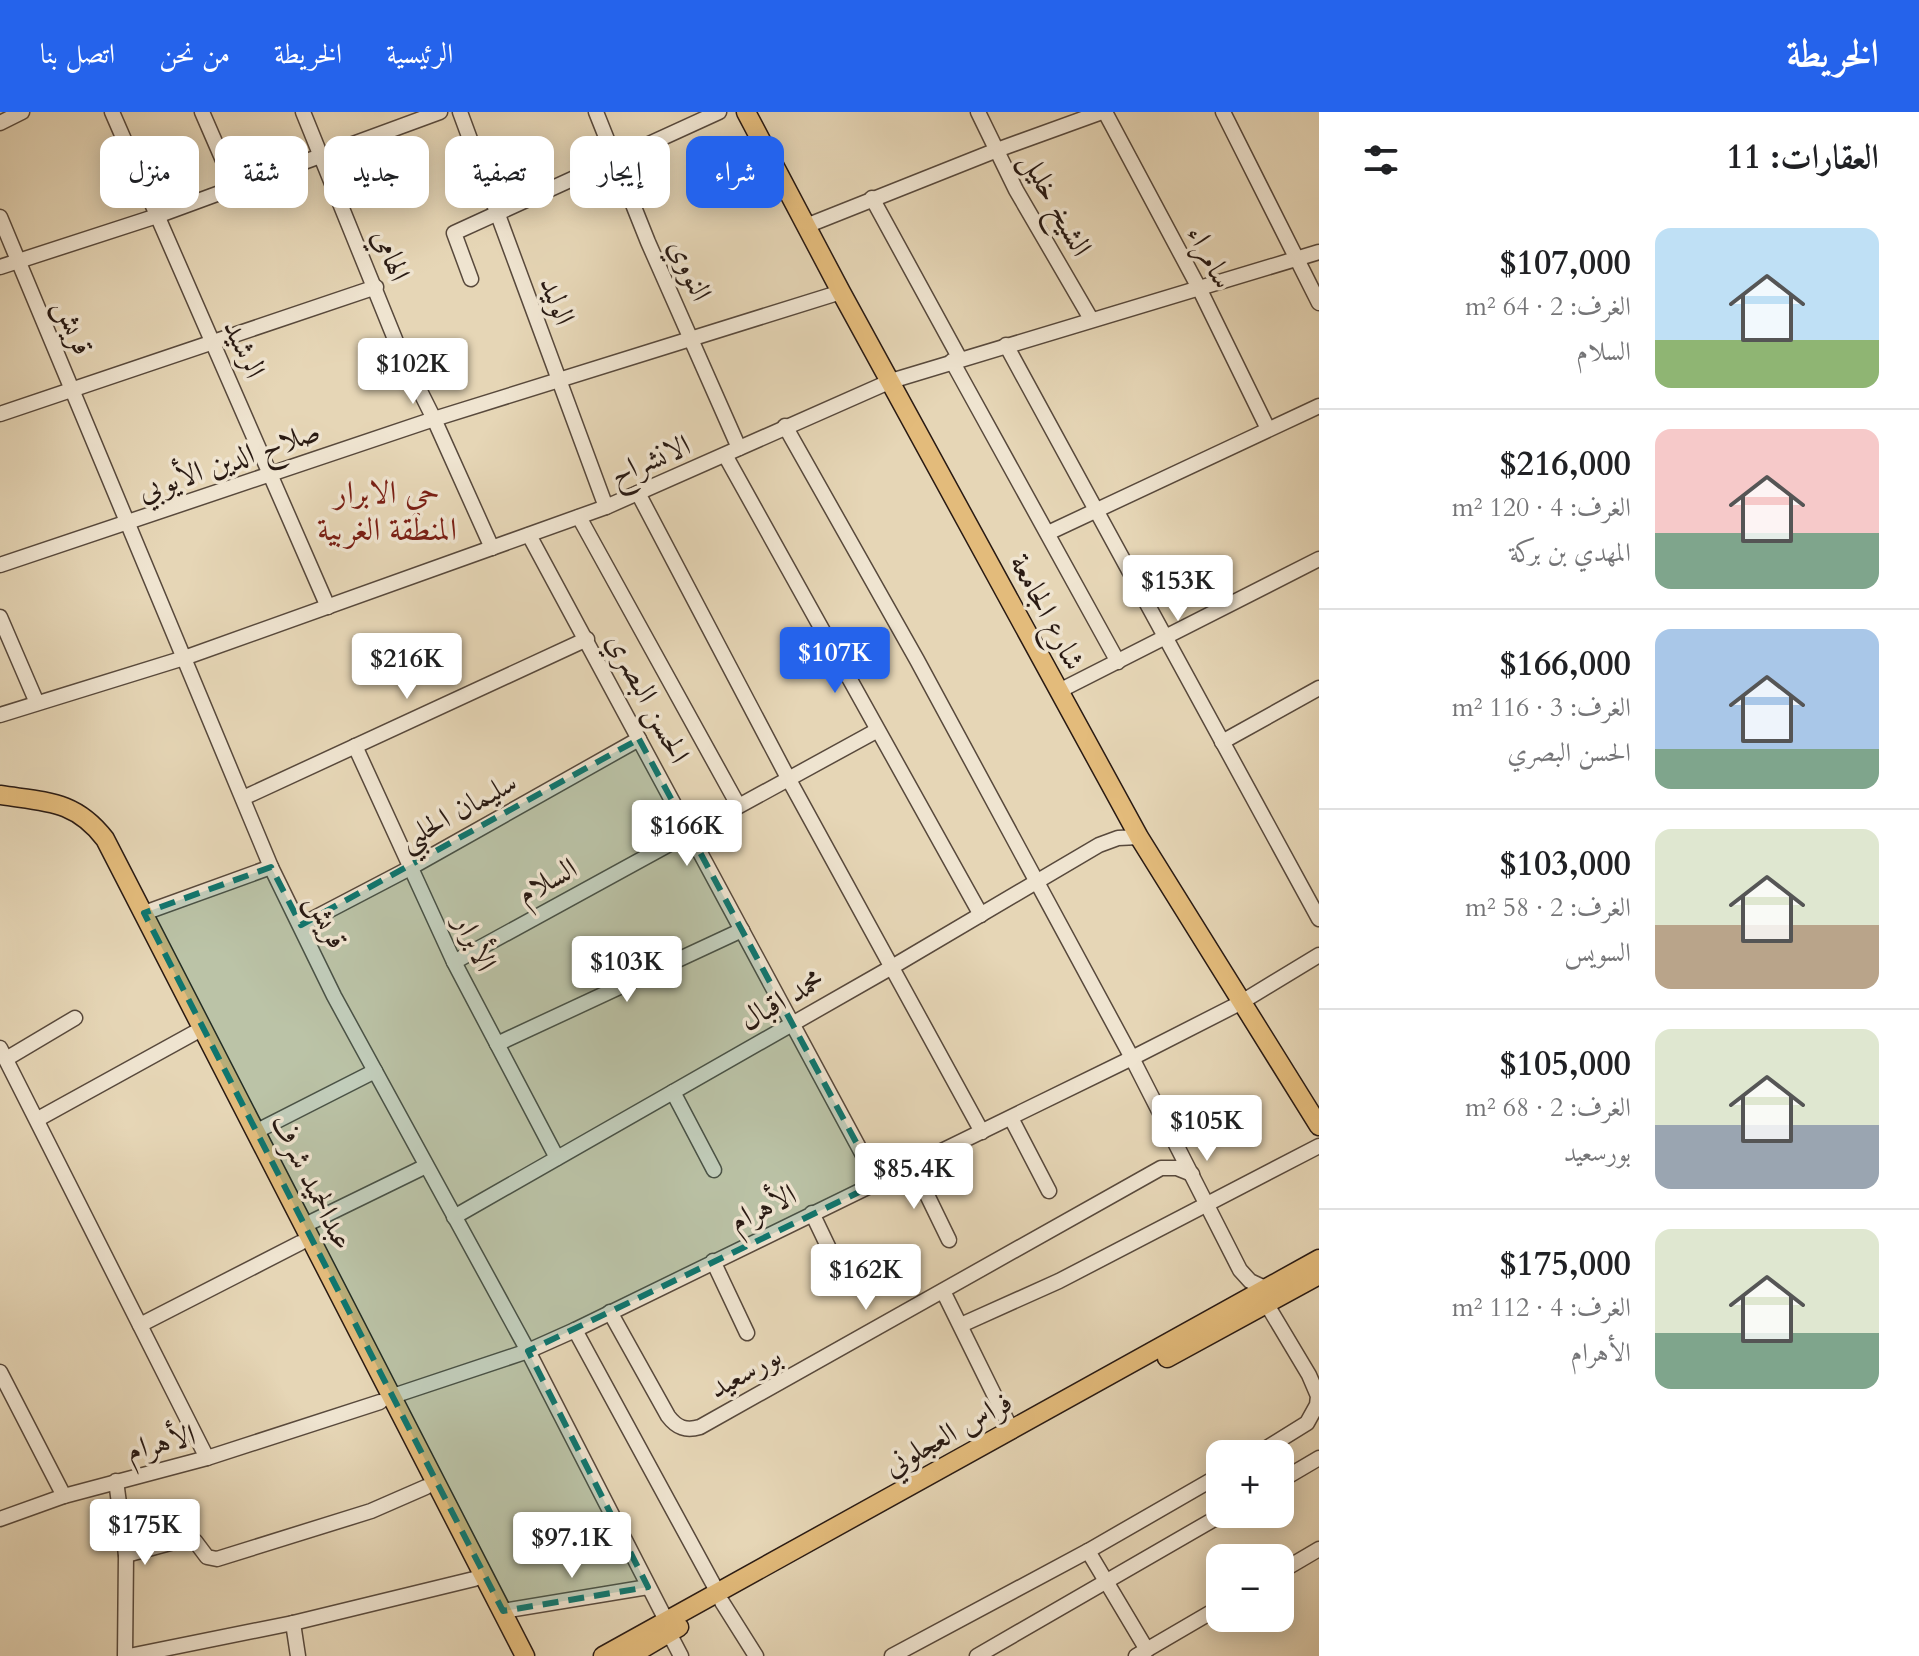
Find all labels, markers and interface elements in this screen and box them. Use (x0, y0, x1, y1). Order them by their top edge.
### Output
text: الخريطة (1787, 28, 1879, 80)
text: اتصل بنا (40, 35, 115, 73)
text: من نحن (159, 35, 230, 73)
text: الخريطة (274, 35, 342, 73)
text: الرئيسية (386, 35, 453, 73)
text: العقارات: 11 (1726, 134, 1879, 180)
chip: منزل (100, 136, 199, 208)
chip: شقة (215, 136, 308, 208)
chip: جديد (324, 136, 429, 208)
chip: تصفية (445, 136, 554, 208)
chip: إيجار (570, 136, 670, 208)
chip: شراء (686, 136, 784, 208)
icon: filters (1359, 138, 1403, 182)
street label: الشيخ خليل (1005, 144, 1102, 267)
street label: سامراء (1176, 218, 1244, 296)
street label: الهامي (359, 223, 420, 288)
street label: النووي (655, 232, 722, 309)
text: $107,000 (1499, 240, 1631, 286)
icon: home (1719, 260, 1815, 356)
street label: الوليد (529, 271, 585, 331)
text: الغرف: 2 · 64 m² (1465, 289, 1631, 324)
street label: قريش (44, 293, 104, 361)
street label: الرشيد (213, 313, 275, 385)
text: السلام (1576, 334, 1631, 369)
pin: $102K (357, 338, 469, 406)
text: $102K (376, 346, 450, 381)
street label: صلاح الدين الأيوبي (132, 410, 327, 516)
street label: الانشراح (603, 425, 699, 500)
text: $216,000 (1499, 441, 1631, 487)
icon: home (1719, 461, 1815, 557)
district label: حي الابرار المنطقة الغربية (317, 471, 457, 552)
text: الغرف: 4 · 120 m² (1452, 490, 1631, 525)
text: المهدي بن بركة (1509, 535, 1631, 570)
street label: شارع الجامعة (996, 547, 1095, 679)
pin: $153K (1122, 555, 1234, 623)
text: $153K (1141, 563, 1215, 598)
street label: الحسن البصري (594, 625, 700, 772)
pin: $107K (779, 627, 891, 695)
pin: $216K (351, 633, 463, 701)
text: $107K (798, 635, 872, 670)
text: $216K (370, 641, 444, 676)
text: $166,000 (1499, 641, 1631, 687)
icon: home (1719, 661, 1815, 757)
text: الغرف: 3 · 116 m² (1452, 690, 1631, 725)
text: الحسن البصري (1507, 735, 1631, 770)
street label: سليمان الحلبي (391, 762, 528, 866)
pin: $166K (631, 800, 743, 868)
text: $166K (650, 808, 724, 843)
text: $103,000 (1499, 841, 1631, 887)
street label: السلام (509, 848, 587, 919)
icon: home (1719, 861, 1815, 957)
street label: قريش (296, 886, 358, 956)
text: الغرف: 2 · 58 m² (1465, 890, 1631, 925)
street label: الأبرار (442, 905, 507, 978)
text: السويس (1564, 935, 1631, 970)
pin: $103K (571, 936, 683, 1004)
text: $103K (590, 944, 664, 979)
street label: محمد اقبال (732, 959, 832, 1041)
text: $105,000 (1499, 1041, 1631, 1087)
icon: home (1719, 1061, 1815, 1157)
text: الغرف: 2 · 68 m² (1465, 1090, 1631, 1125)
pin: $105K (1151, 1095, 1263, 1163)
text: $105K (1170, 1103, 1244, 1138)
street label: عبدالحميد شرف (260, 1107, 364, 1257)
text: بورسعيد (1564, 1135, 1631, 1170)
pin: $85.4K (849, 1143, 979, 1211)
text: $85.4K (873, 1151, 955, 1186)
street label: الأهرام (722, 1173, 806, 1246)
text: $175,000 (1499, 1241, 1631, 1287)
pin: $162K (810, 1244, 922, 1312)
text: $162K (829, 1252, 903, 1287)
icon: home (1719, 1261, 1815, 1357)
text: الغرف: 4 · 112 m² (1452, 1290, 1631, 1325)
street label: بورسعيد (701, 1335, 789, 1409)
text: الأهرام (1571, 1335, 1631, 1370)
street label: فراس العجلوني (876, 1382, 1021, 1489)
street label: الأهرام (122, 1414, 201, 1476)
map controls (1206, 1440, 1294, 1632)
button: + (1206, 1440, 1294, 1528)
pin: $175K (89, 1499, 201, 1567)
text: $175K (108, 1507, 182, 1542)
pin: $97.1K (507, 1512, 637, 1580)
text: $97.1K (531, 1520, 613, 1555)
button: − (1206, 1544, 1294, 1632)

